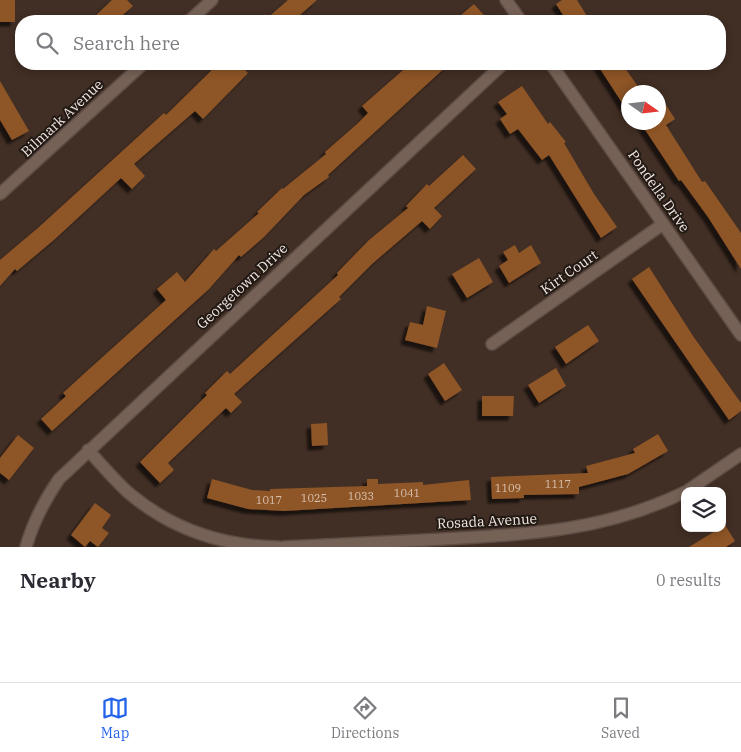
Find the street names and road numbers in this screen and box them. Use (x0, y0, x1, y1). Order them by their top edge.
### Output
street label: Bilmark Avenue (17, 75, 107, 161)
street label: Pondella Drive (624, 147, 694, 235)
street label: Georgetown Drive (193, 239, 291, 333)
street label: Kirt Court (537, 246, 601, 298)
street label: Rosada Avenue (437, 509, 537, 533)

